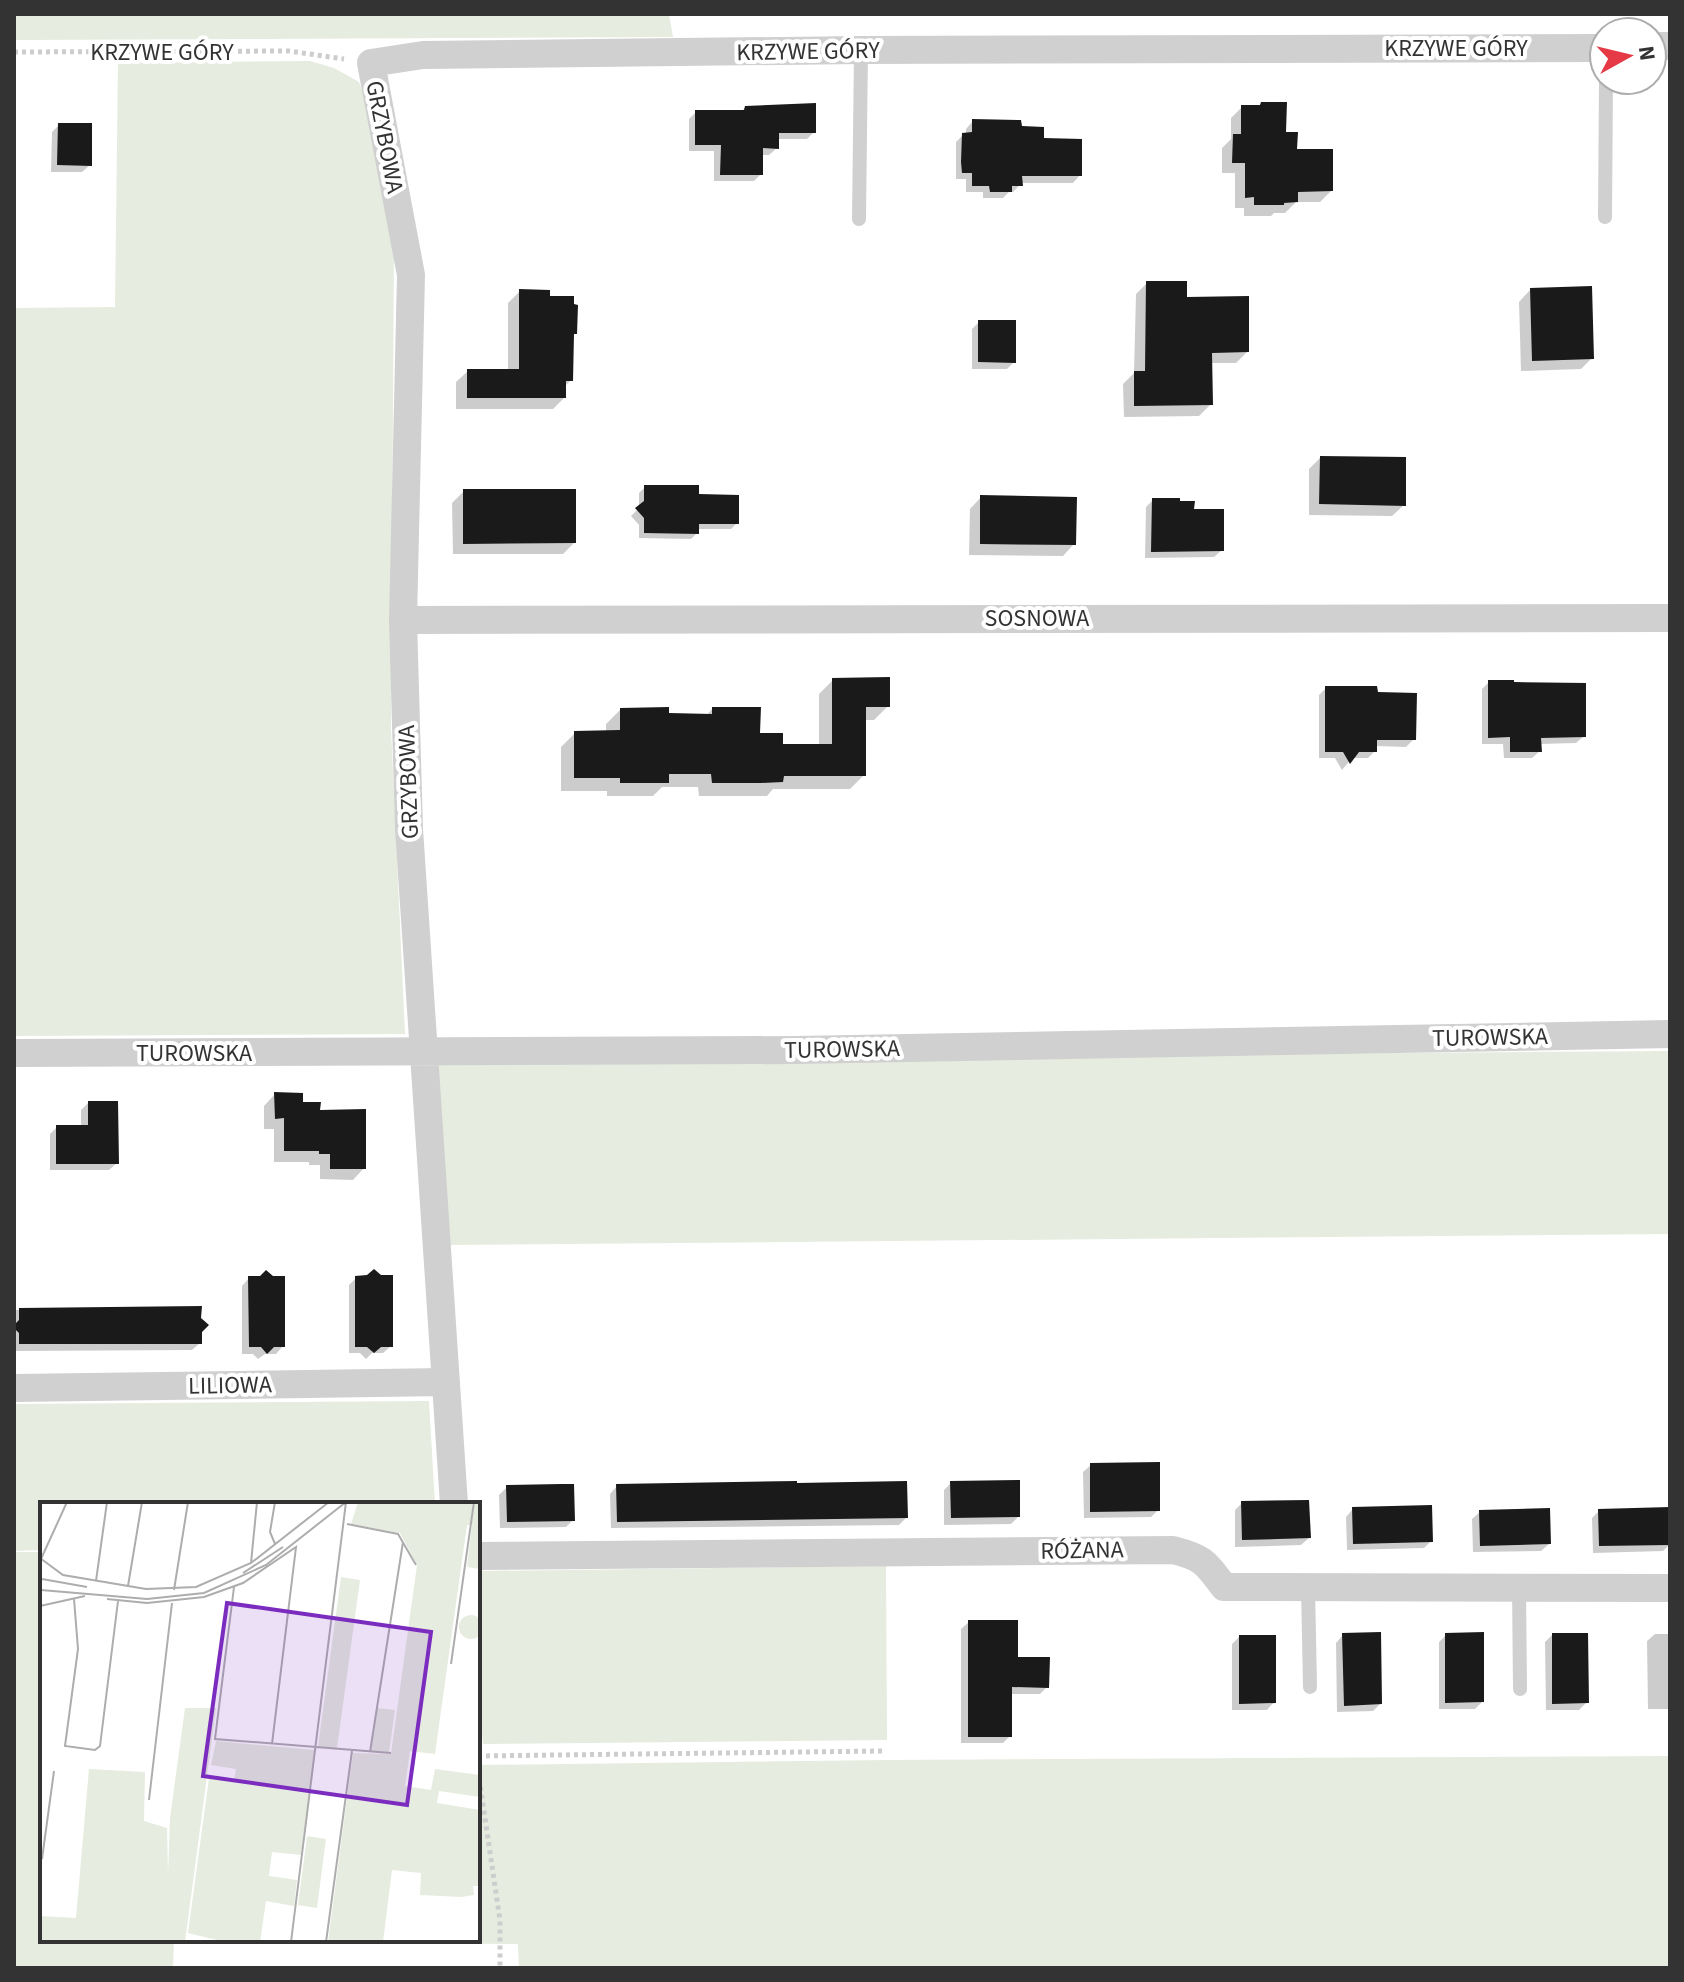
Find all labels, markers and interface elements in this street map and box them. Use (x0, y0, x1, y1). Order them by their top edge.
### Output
north arrow (1588, 16, 1668, 96)
street label: KRZYWE GÓRY (1384, 31, 1528, 66)
street label: KRZYWE GÓRY (736, 33, 881, 70)
street label: KRZYWE GÓRY (90, 35, 234, 70)
text: N (1630, 44, 1664, 63)
street label: GRZYBOWA (356, 78, 413, 196)
street label: SOSNOWA (985, 601, 1089, 636)
street label: GRZYBOWA (389, 724, 428, 840)
street label: TUROWSKA (1432, 1019, 1548, 1056)
street label: TUROWSKA (784, 1031, 900, 1068)
street label: TUROWSKA (136, 1036, 252, 1071)
street label: LILIOWA (188, 1367, 272, 1404)
inset map (40, 1502, 480, 1942)
street label: RÓŻANA (1040, 1532, 1124, 1569)

